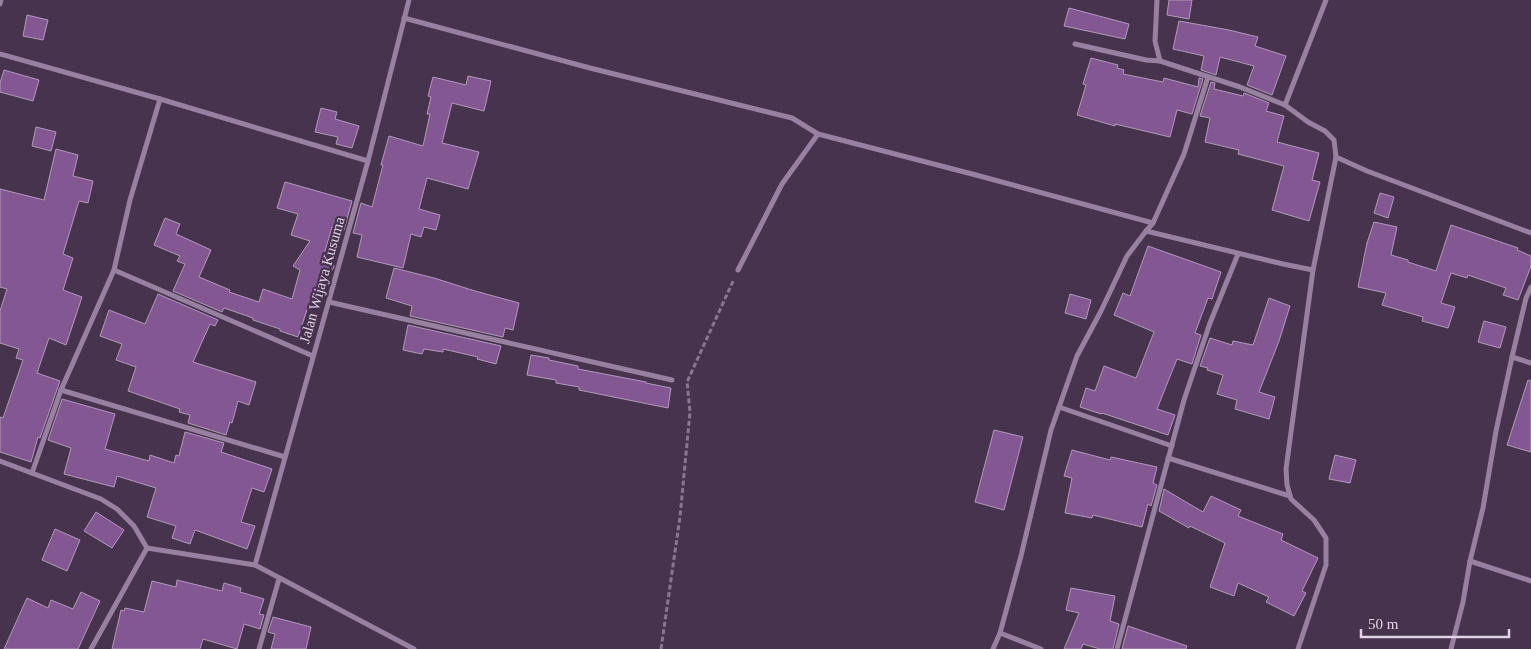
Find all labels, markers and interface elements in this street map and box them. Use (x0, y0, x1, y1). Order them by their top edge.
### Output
street label: Jalan Wijaya Kusuma (296, 215, 348, 345)
scale bar (1361, 606, 1508, 638)
text: 50 m (1368, 616, 1399, 632)

